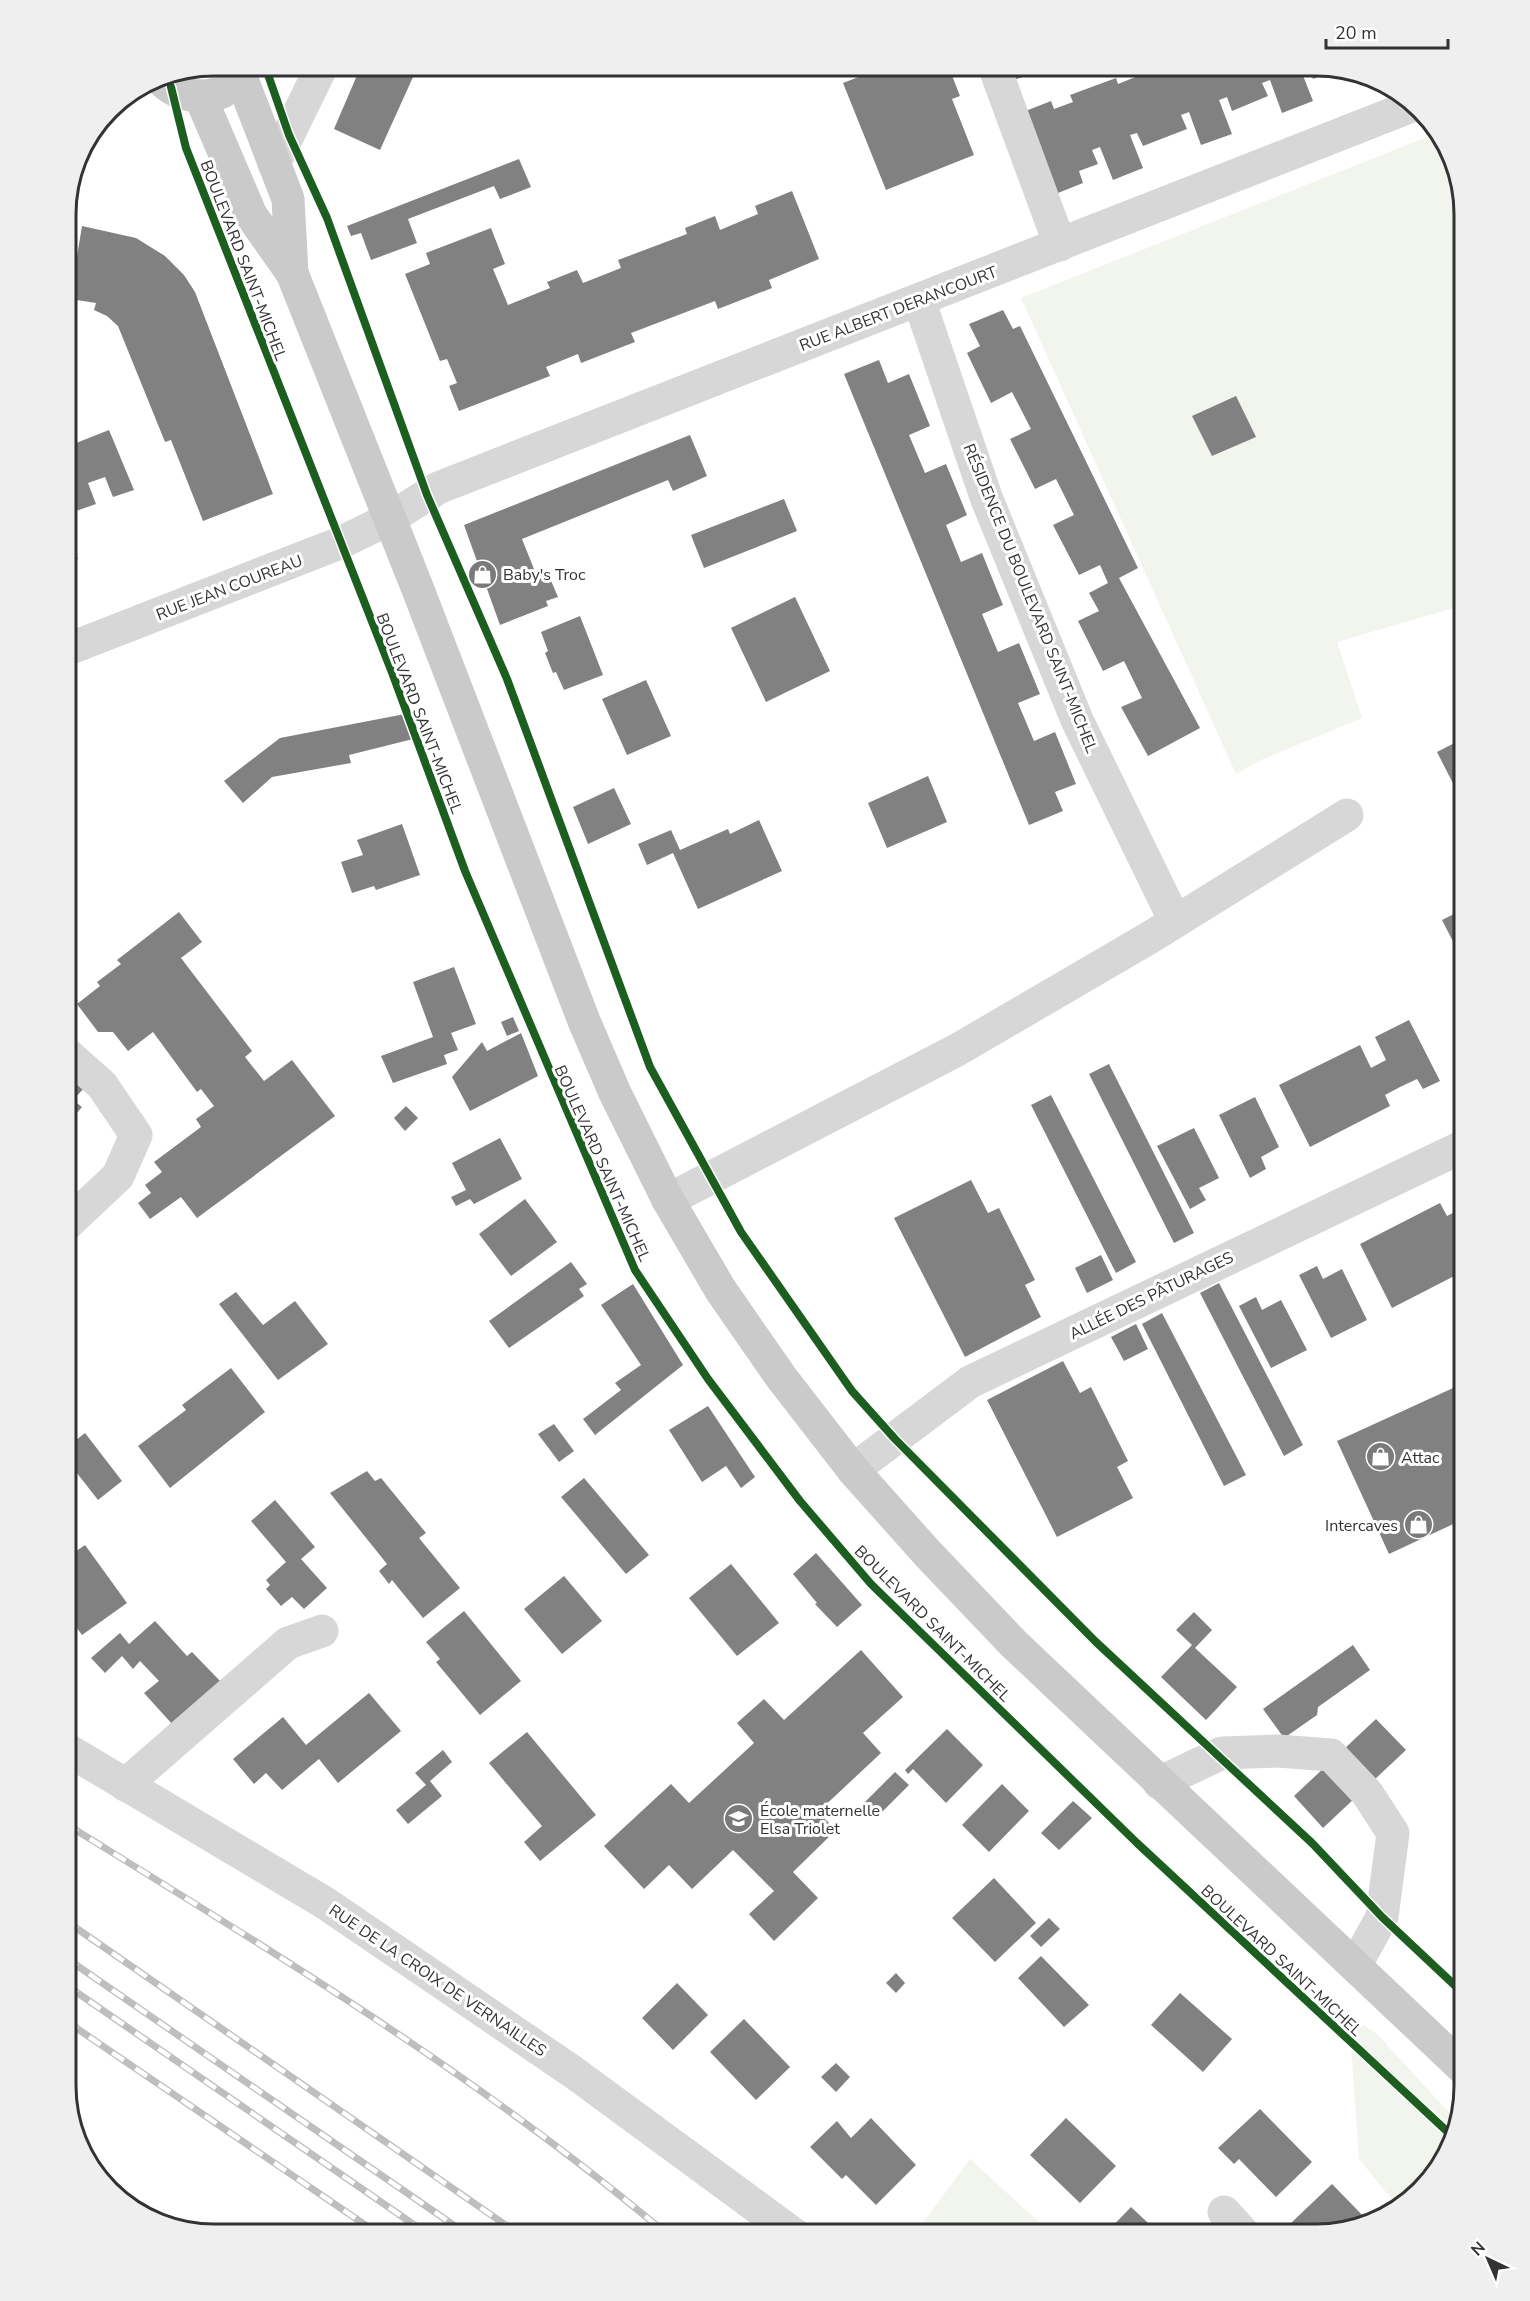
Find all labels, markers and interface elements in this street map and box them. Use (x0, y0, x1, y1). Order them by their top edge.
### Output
scale bar (1326, 12, 1448, 50)
text: 20 m (1335, 21, 1377, 45)
street label: BOULEVARD SAINT-MICHEL (195, 157, 292, 364)
street label: RUE ALBERT DERANCOURT (796, 261, 1001, 357)
street label: RÉSIDENCE DU BOULEVARD SAINT-MICHEL (958, 441, 1103, 757)
street label: RUE JEAN COUREAU (153, 550, 306, 626)
shop icon: Baby's Troc (466, 558, 498, 590)
place label: Baby's Troc (503, 564, 586, 586)
street label: BOULEVARD SAINT-MICHEL (371, 610, 468, 817)
street label: BOULEVARD SAINT-MICHEL (549, 1062, 656, 1265)
street label: ALLÉE DES PÂTURAGES (1066, 1246, 1237, 1345)
shop icon: Attac (1364, 1441, 1396, 1473)
place label: Attac (1401, 1447, 1440, 1469)
shop icon: Intercaves (1403, 1509, 1435, 1541)
place label: Intercaves (1325, 1515, 1398, 1537)
street label: BOULEVARD SAINT-MICHEL (849, 1541, 1016, 1707)
place label: École maternelle Elsa Triolet (760, 1800, 880, 1840)
school or university icon: École maternelle Elsa Triolet (723, 1803, 755, 1835)
street label: BOULEVARD SAINT-MICHEL (1196, 1880, 1367, 2042)
street label: RUE DE LA CROIX DE VERNAILLES (324, 1900, 551, 2062)
north arrow (1458, 2229, 1518, 2289)
text: N (1466, 2237, 1490, 2261)

